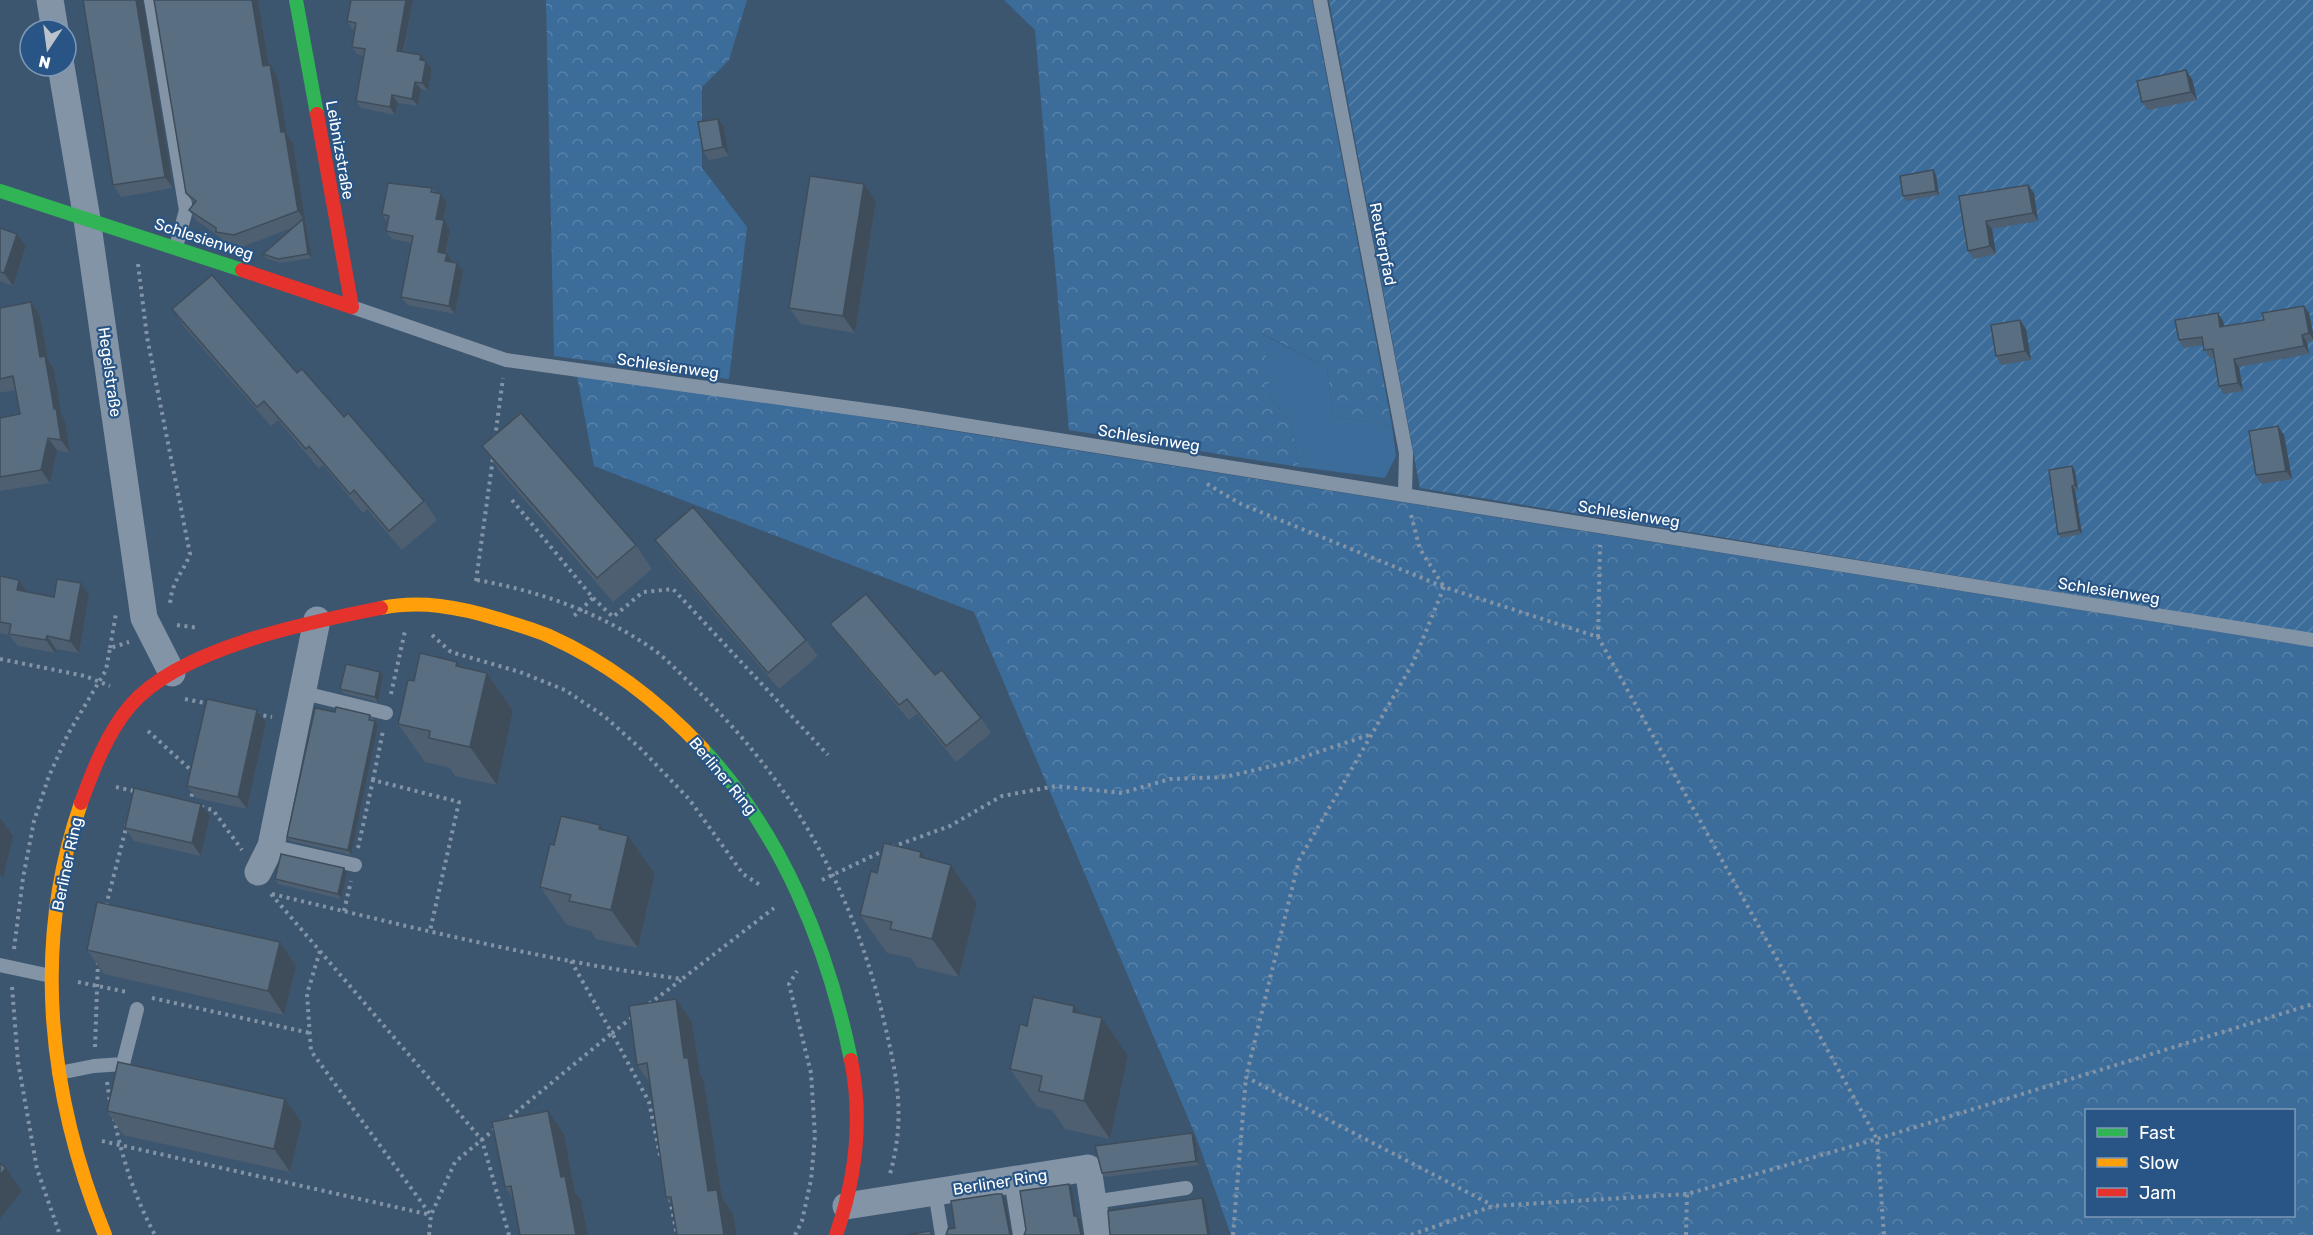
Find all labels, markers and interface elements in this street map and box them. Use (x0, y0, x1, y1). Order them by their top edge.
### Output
north arrow (18, 18, 78, 78)
text: N (37, 52, 52, 73)
street label: Leibnizstraße (322, 99, 358, 201)
street label: Reuterpfad (1366, 201, 1400, 287)
street label: Schlesienweg (152, 214, 256, 264)
street label: Hegelstraße (94, 326, 126, 418)
street label: Schlesienweg (616, 349, 720, 383)
street label: Schlesienweg (1097, 421, 1201, 455)
street label: Schlesienweg (1577, 497, 1681, 531)
street label: Schlesienweg (2057, 574, 2161, 608)
street label: Berliner Ring (685, 733, 761, 819)
street label: Berliner Ring (48, 815, 86, 913)
legend (2085, 1109, 2295, 1217)
text: Fast (2139, 1122, 2175, 1144)
text: Slow (2139, 1152, 2179, 1174)
street label: Berliner Ring (951, 1165, 1049, 1199)
text: Jam (2139, 1182, 2176, 1204)

